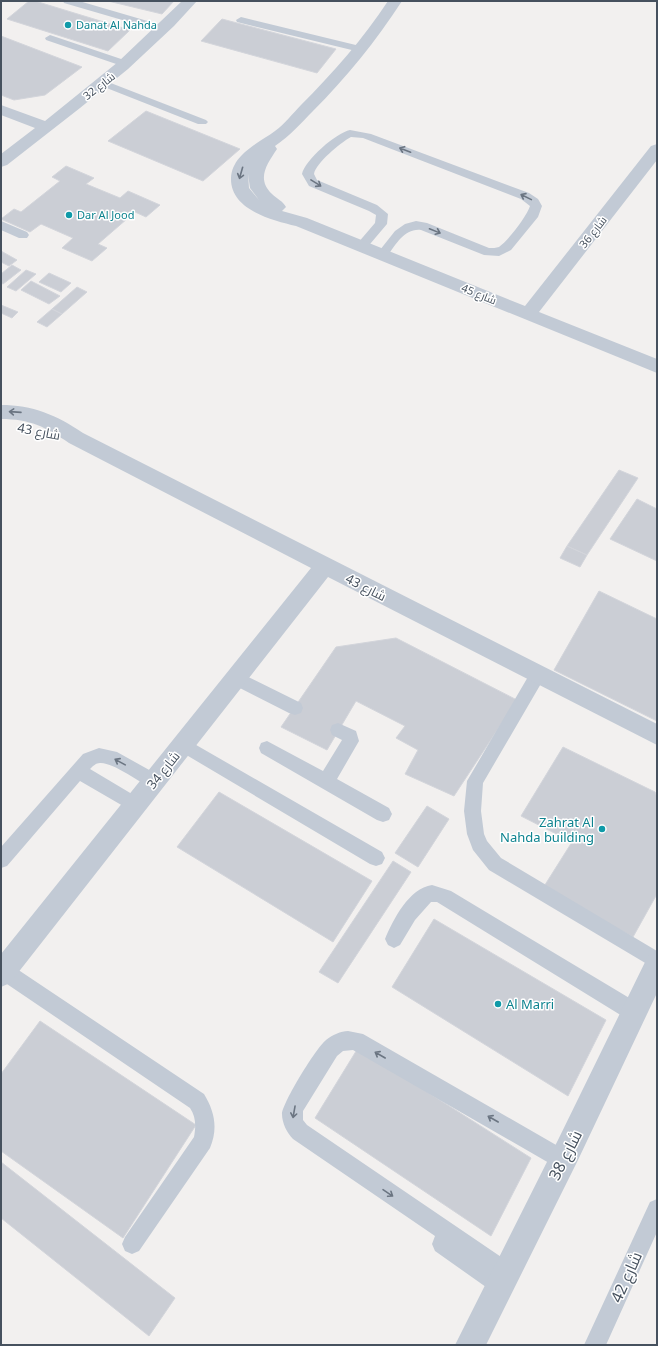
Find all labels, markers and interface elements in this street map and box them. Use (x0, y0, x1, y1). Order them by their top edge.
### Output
place label: Danat Al Nahda (76, 17, 157, 32)
marker: Danat Al Nahda (63, 20, 73, 30)
street label: شارع 32 (80, 68, 118, 104)
one-way arrow (399, 146, 411, 154)
one-way arrow (237, 166, 244, 179)
one-way arrow (311, 179, 322, 188)
one-way arrow (520, 193, 532, 200)
place label: Dar Al Jood (77, 207, 134, 222)
marker: Dar Al Jood (64, 210, 74, 220)
street label: شارع 36 (575, 213, 611, 251)
one-way arrow (428, 227, 440, 235)
street label: شارع 45 (459, 280, 499, 308)
one-way arrow (9, 409, 22, 416)
street label: شارع 43 (16, 418, 62, 444)
street label: شارع 43 (343, 569, 389, 605)
street label: شارع 34 (142, 747, 184, 793)
one-way arrow (114, 758, 126, 766)
place label: Zahrat Al Nahda building (500, 813, 594, 846)
marker: Zahrat Al Nahda building (597, 824, 607, 834)
place label: Al Marri (506, 995, 554, 1013)
marker: Al Marri (493, 999, 503, 1009)
one-way arrow (374, 1050, 386, 1058)
one-way arrow (290, 1105, 298, 1118)
one-way arrow (487, 1114, 499, 1122)
street label: شارع 38 (543, 1126, 588, 1184)
one-way arrow (382, 1189, 393, 1197)
street label: شارع 42 (605, 1248, 648, 1306)

